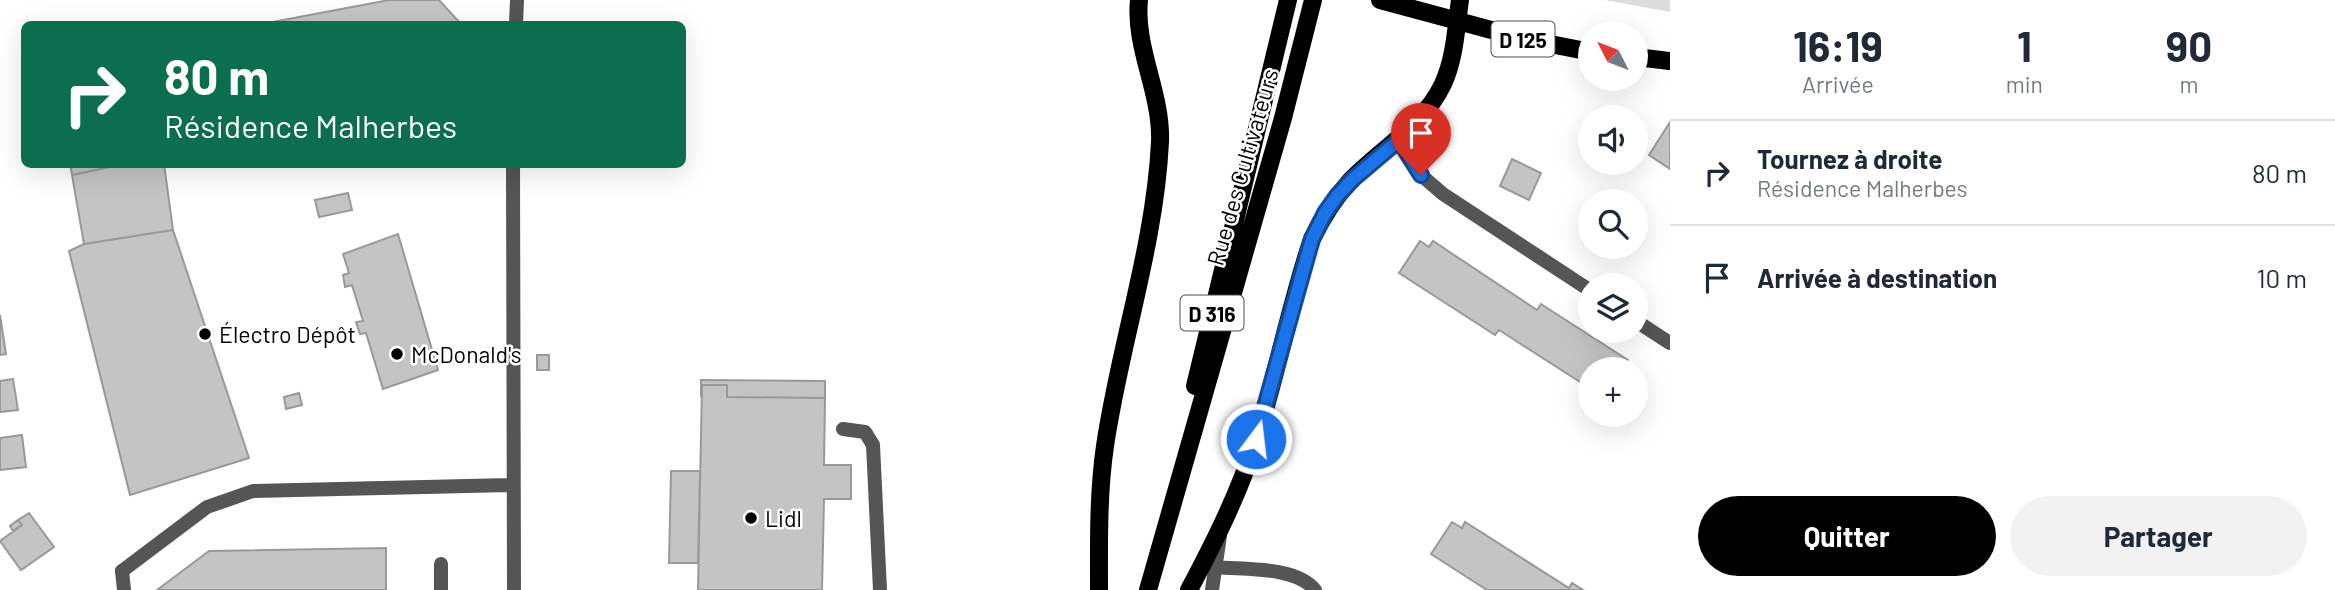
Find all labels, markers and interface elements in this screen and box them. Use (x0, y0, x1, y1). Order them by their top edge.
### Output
text: 16:19 (1793, 20, 1883, 70)
text: 1 (2017, 20, 2032, 70)
text: 90 (2166, 20, 2212, 70)
north arrow (1578, 21, 1648, 91)
map controls (1578, 21, 1648, 427)
road number: D 125 (1492, 22, 1554, 56)
text: 80 m (164, 46, 269, 105)
icon: right (49, 49, 140, 140)
street label: Rue des Cultivateurs (1200, 65, 1284, 269)
text: Arrivée (1802, 70, 1874, 98)
text: min (2006, 70, 2043, 98)
text: m (2179, 70, 2199, 98)
pin (1391, 103, 1451, 175)
button: sound (1578, 105, 1648, 175)
text: Résidence Malherbes (164, 106, 457, 144)
icon: arrive (1402, 114, 1440, 152)
text: Tournez à droite (1757, 143, 1942, 174)
icon: right (1698, 154, 1736, 192)
text: 80 m (2252, 157, 2307, 188)
text: Résidence Malherbes (1757, 174, 1968, 202)
button: search (1578, 189, 1648, 259)
icon: arrive (1698, 259, 1736, 297)
text: Arrivée à destination (1757, 262, 1997, 293)
text: 10 m (2257, 262, 2307, 293)
button: layers (1578, 273, 1648, 343)
road number: D 316 (1180, 296, 1244, 330)
place label: Électro Dépôt (219, 320, 356, 348)
marker: Électro Dépôt (197, 326, 213, 342)
place label: McDonald's (411, 340, 522, 368)
marker: McDonald's (389, 346, 405, 362)
button: + (1578, 357, 1648, 427)
position arrow (1219, 402, 1293, 476)
button: Quitter (1698, 496, 1996, 576)
button: Partager (2010, 496, 2307, 576)
place label: Lidl (765, 504, 802, 532)
marker: Lidl (743, 510, 759, 526)

